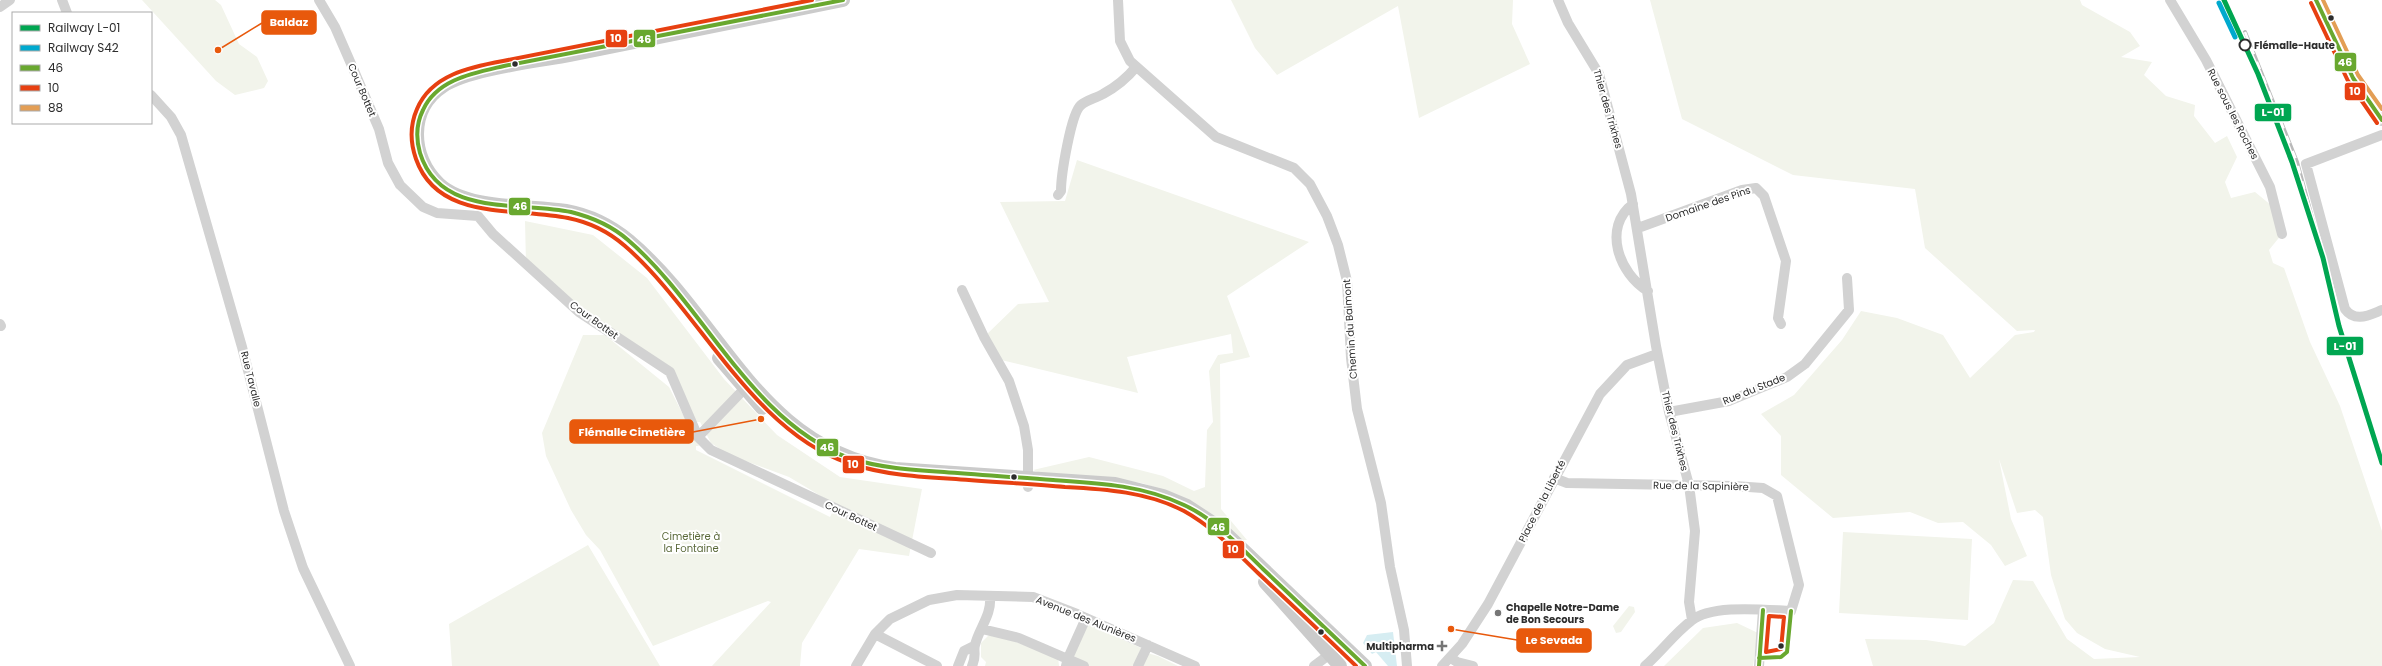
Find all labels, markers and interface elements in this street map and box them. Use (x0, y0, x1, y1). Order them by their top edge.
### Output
callout: Baldaz (262, 11, 316, 34)
legend (12, 12, 152, 124)
unlabelled marker (2326, 13, 2336, 23)
text: Baldaz (270, 14, 309, 30)
text: Railway L-01 (48, 19, 120, 36)
line badge: 10 (605, 29, 628, 48)
line badge: 46 (633, 29, 656, 48)
text: 10 (610, 30, 622, 46)
text: 46 (637, 31, 651, 47)
marker: Flémalle-Haute (2238, 38, 2252, 52)
place label: Flémalle-Haute (2254, 38, 2335, 53)
text: Railway S42 (48, 39, 119, 56)
line badge: 46 (2334, 52, 2357, 72)
text: 46 (2338, 54, 2352, 70)
text: 46 (48, 59, 63, 76)
unlabelled marker (510, 59, 520, 69)
street label: Cour Bottet (344, 61, 380, 119)
street label: Rue sous les Roches (2204, 66, 2262, 162)
street label: Thier des Trixhes (1589, 68, 1627, 150)
text: 10 (48, 79, 59, 96)
line badge: 10 (2344, 82, 2366, 101)
text: 10 (2349, 83, 2361, 99)
text: 88 (48, 99, 63, 116)
line badge: L-01 (2254, 103, 2292, 122)
text: L-01 (2262, 104, 2284, 120)
street label: Domaine des Pins (1663, 182, 1753, 226)
line badge: 46 (508, 197, 531, 216)
text: 46 (513, 198, 527, 214)
street label: Chemin du Baimont (1339, 278, 1361, 379)
street label: Cour Bottet (567, 297, 622, 343)
line badge: L-01 (2326, 336, 2364, 356)
text: L-01 (2334, 338, 2356, 354)
street label: Rue Tavalle (237, 350, 265, 408)
street label: Rue du Stade (1720, 370, 1788, 408)
street label: Thier des Trixhes (1658, 389, 1692, 473)
callout: Flémalle Cimetière (570, 420, 693, 443)
text: Flémalle Cimetière (579, 424, 686, 440)
line badge: 46 (816, 438, 839, 457)
text: 46 (820, 439, 834, 455)
line badge: 10 (842, 455, 865, 474)
text: 10 (847, 456, 859, 472)
street label: Place de la Liberté (1515, 457, 1569, 545)
unlabelled marker (1009, 472, 1019, 482)
street label: Rue de la Sapinière (1653, 478, 1749, 494)
street label: Cour Bottet (822, 497, 880, 535)
line badge: 46 (1207, 517, 1230, 536)
text: 46 (1211, 519, 1225, 535)
park label: Cimetière à la Fontaine (662, 529, 720, 556)
line badge: 10 (1222, 540, 1245, 559)
text: 10 (1227, 541, 1239, 557)
street label: Avenue des Alunières (1034, 592, 1138, 646)
place label: Chapelle Notre-Dame de Bon Secours (1506, 600, 1619, 627)
marker: Chapelle Notre-Dame de Bon Secours (1493, 608, 1503, 618)
unlabelled marker (1316, 627, 1326, 637)
callout: Le Sevada (1517, 629, 1591, 652)
text: Le Sevada (1525, 632, 1583, 648)
place label: Multipharma (1366, 639, 1434, 654)
marker: Multipharma (1437, 641, 1447, 651)
unlabelled marker (1776, 641, 1786, 651)

